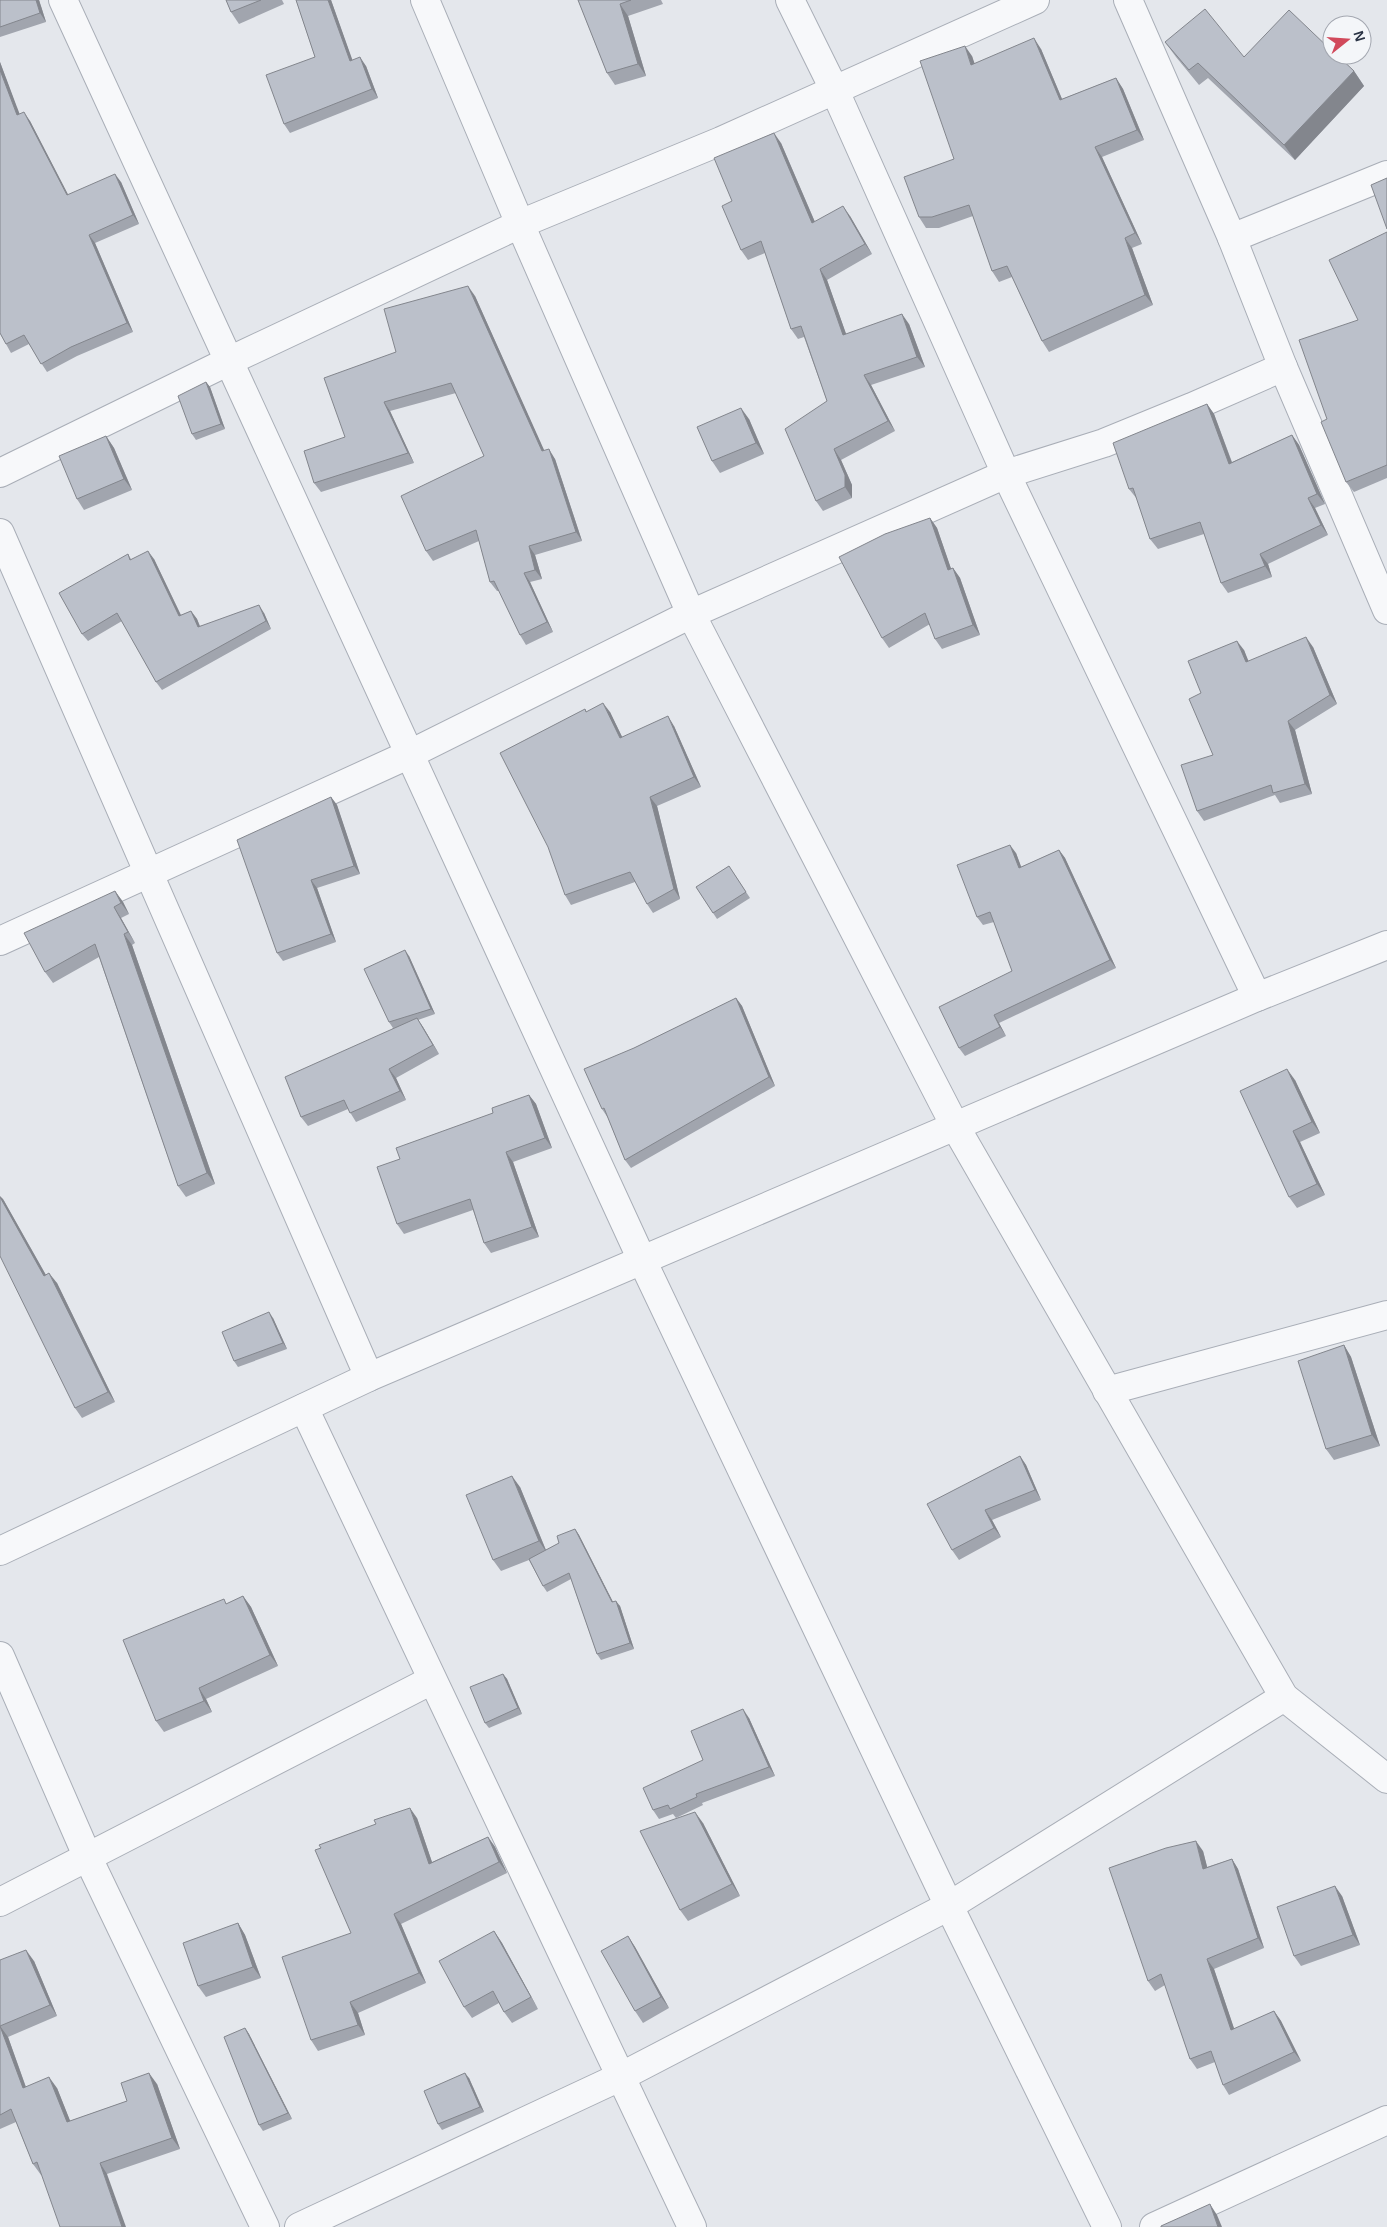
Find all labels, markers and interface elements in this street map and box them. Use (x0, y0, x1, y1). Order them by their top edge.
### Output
north arrow (1322, 15, 1372, 65)
text: N (1350, 29, 1369, 43)

